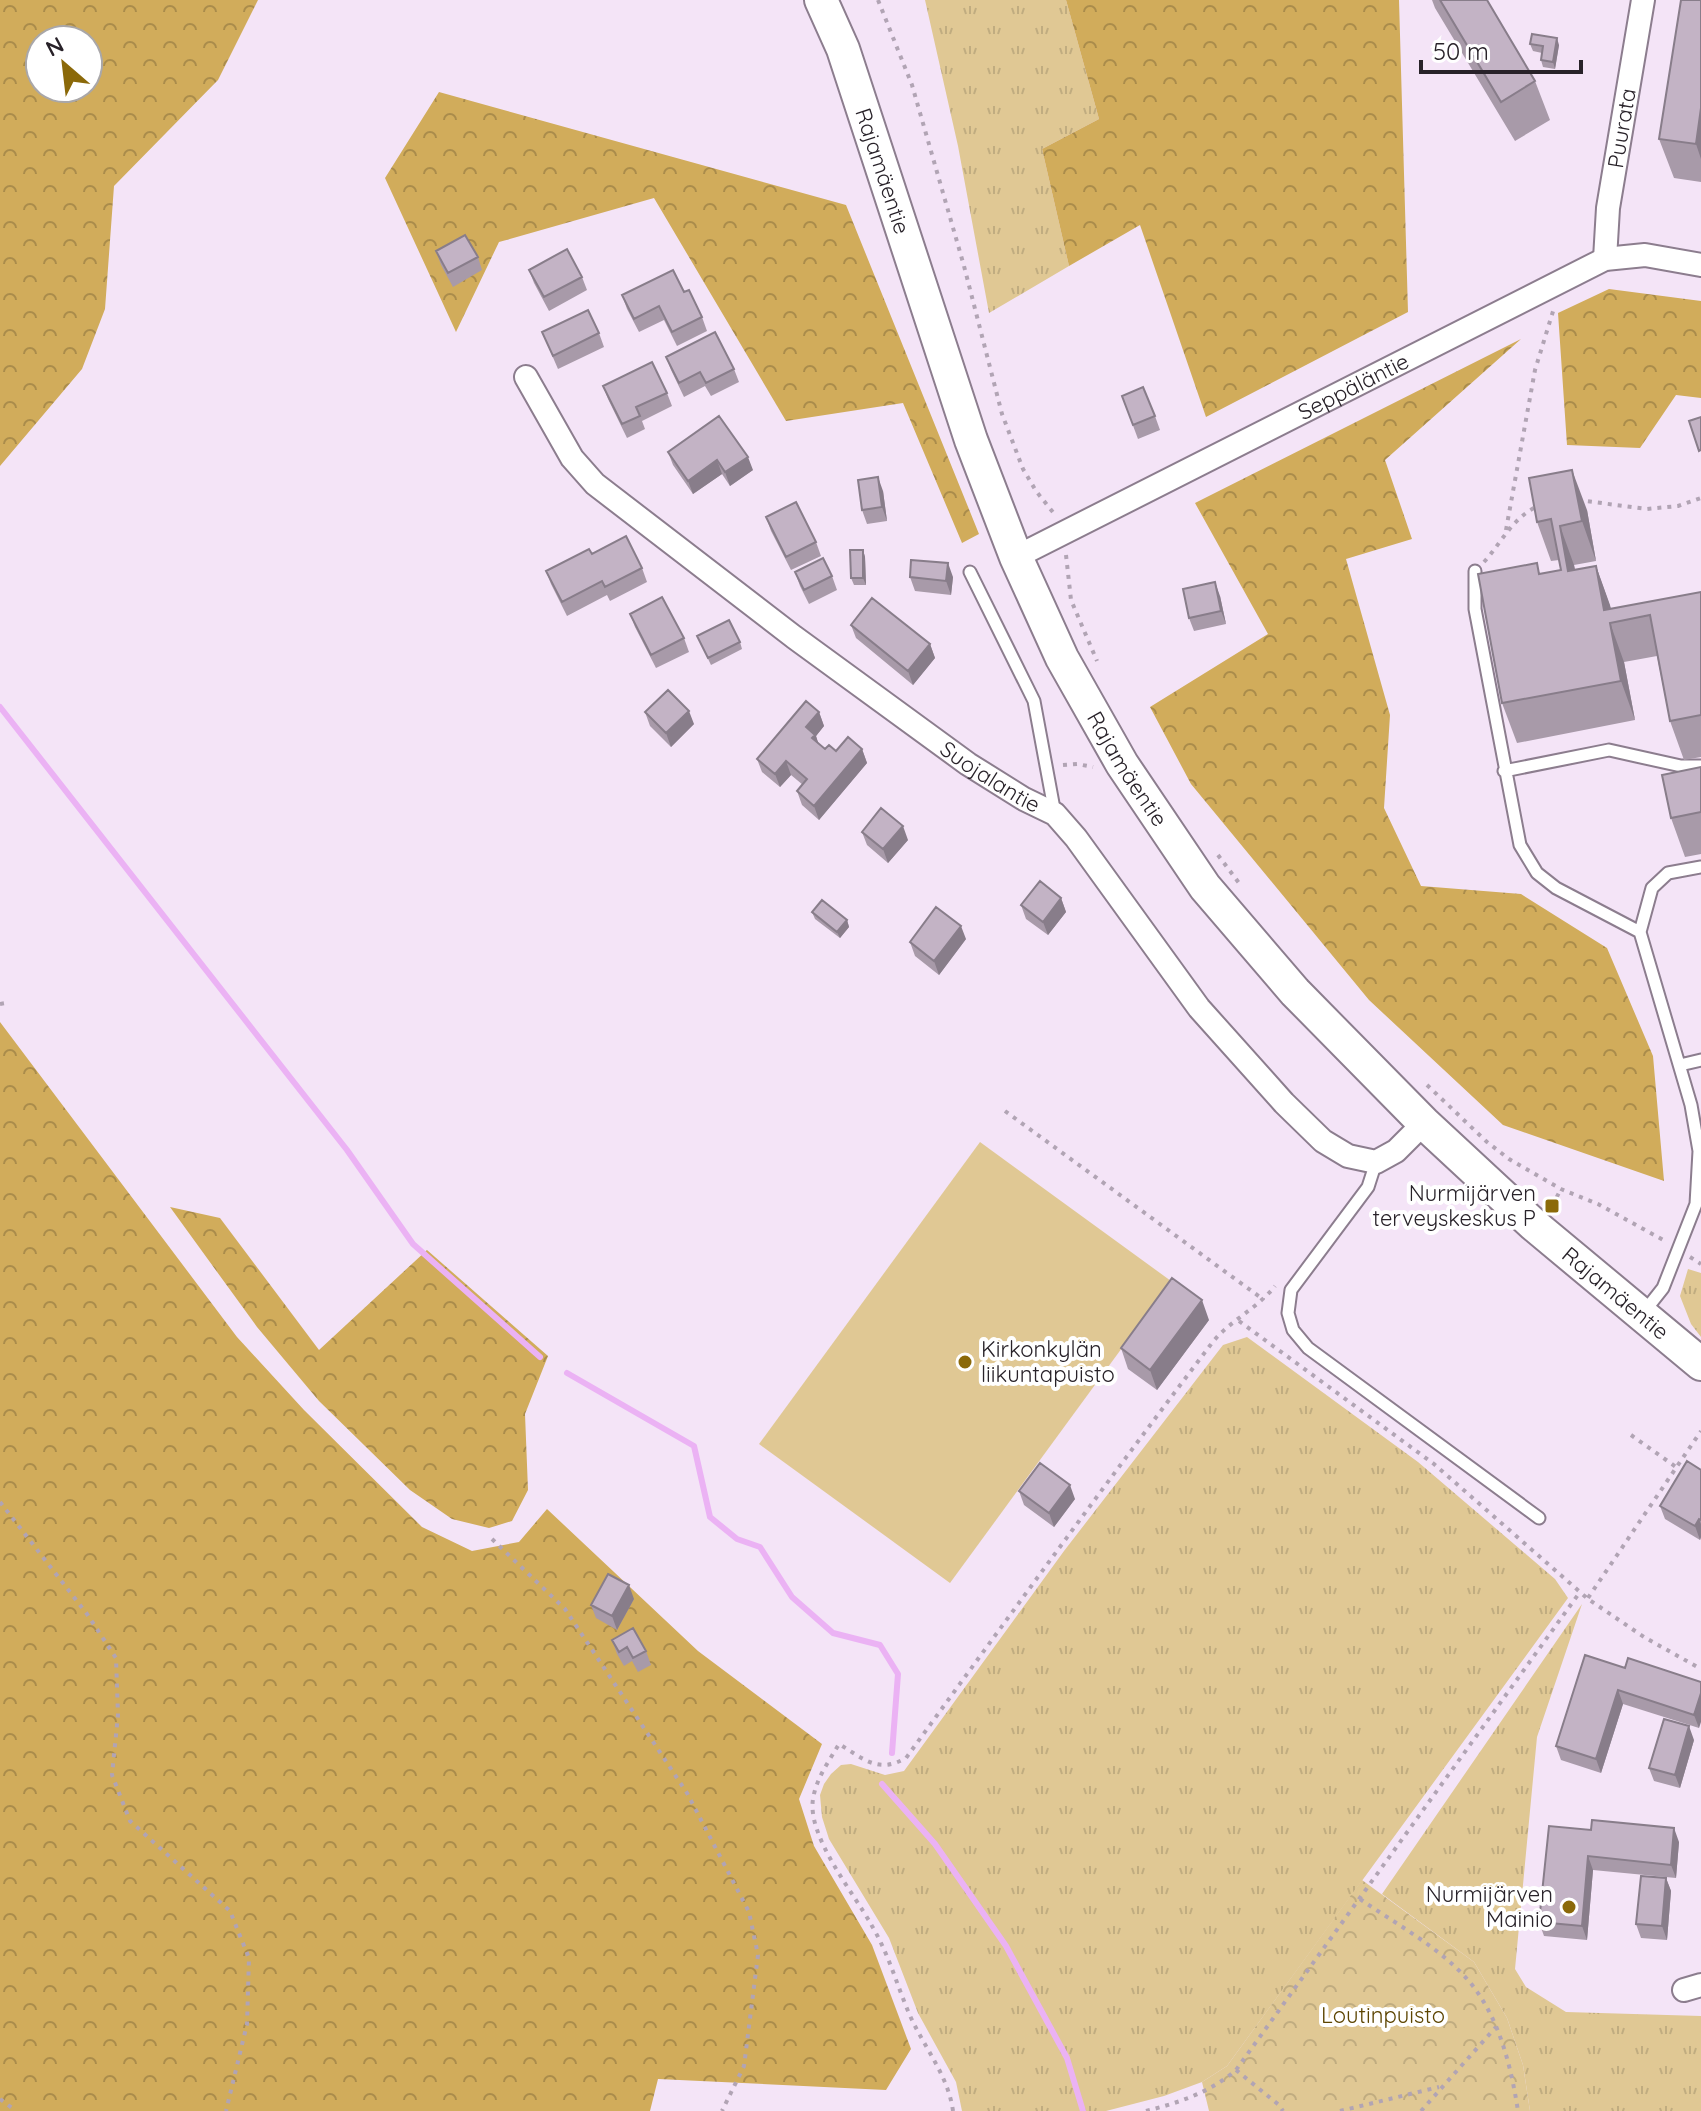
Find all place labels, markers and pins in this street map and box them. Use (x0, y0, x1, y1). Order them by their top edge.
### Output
place label: Nurmijärven terveyskeskus P (1373, 1179, 1536, 1232)
marker: Nurmijärven terveyskeskus P (1543, 1197, 1561, 1215)
place label: Kirkonkylän liikuntapuisto (981, 1335, 1115, 1388)
marker: Kirkonkylän liikuntapuisto (956, 1353, 974, 1371)
place label: Nurmijärven Mainio (1426, 1880, 1553, 1933)
marker: Nurmijärven Mainio (1560, 1898, 1578, 1916)

